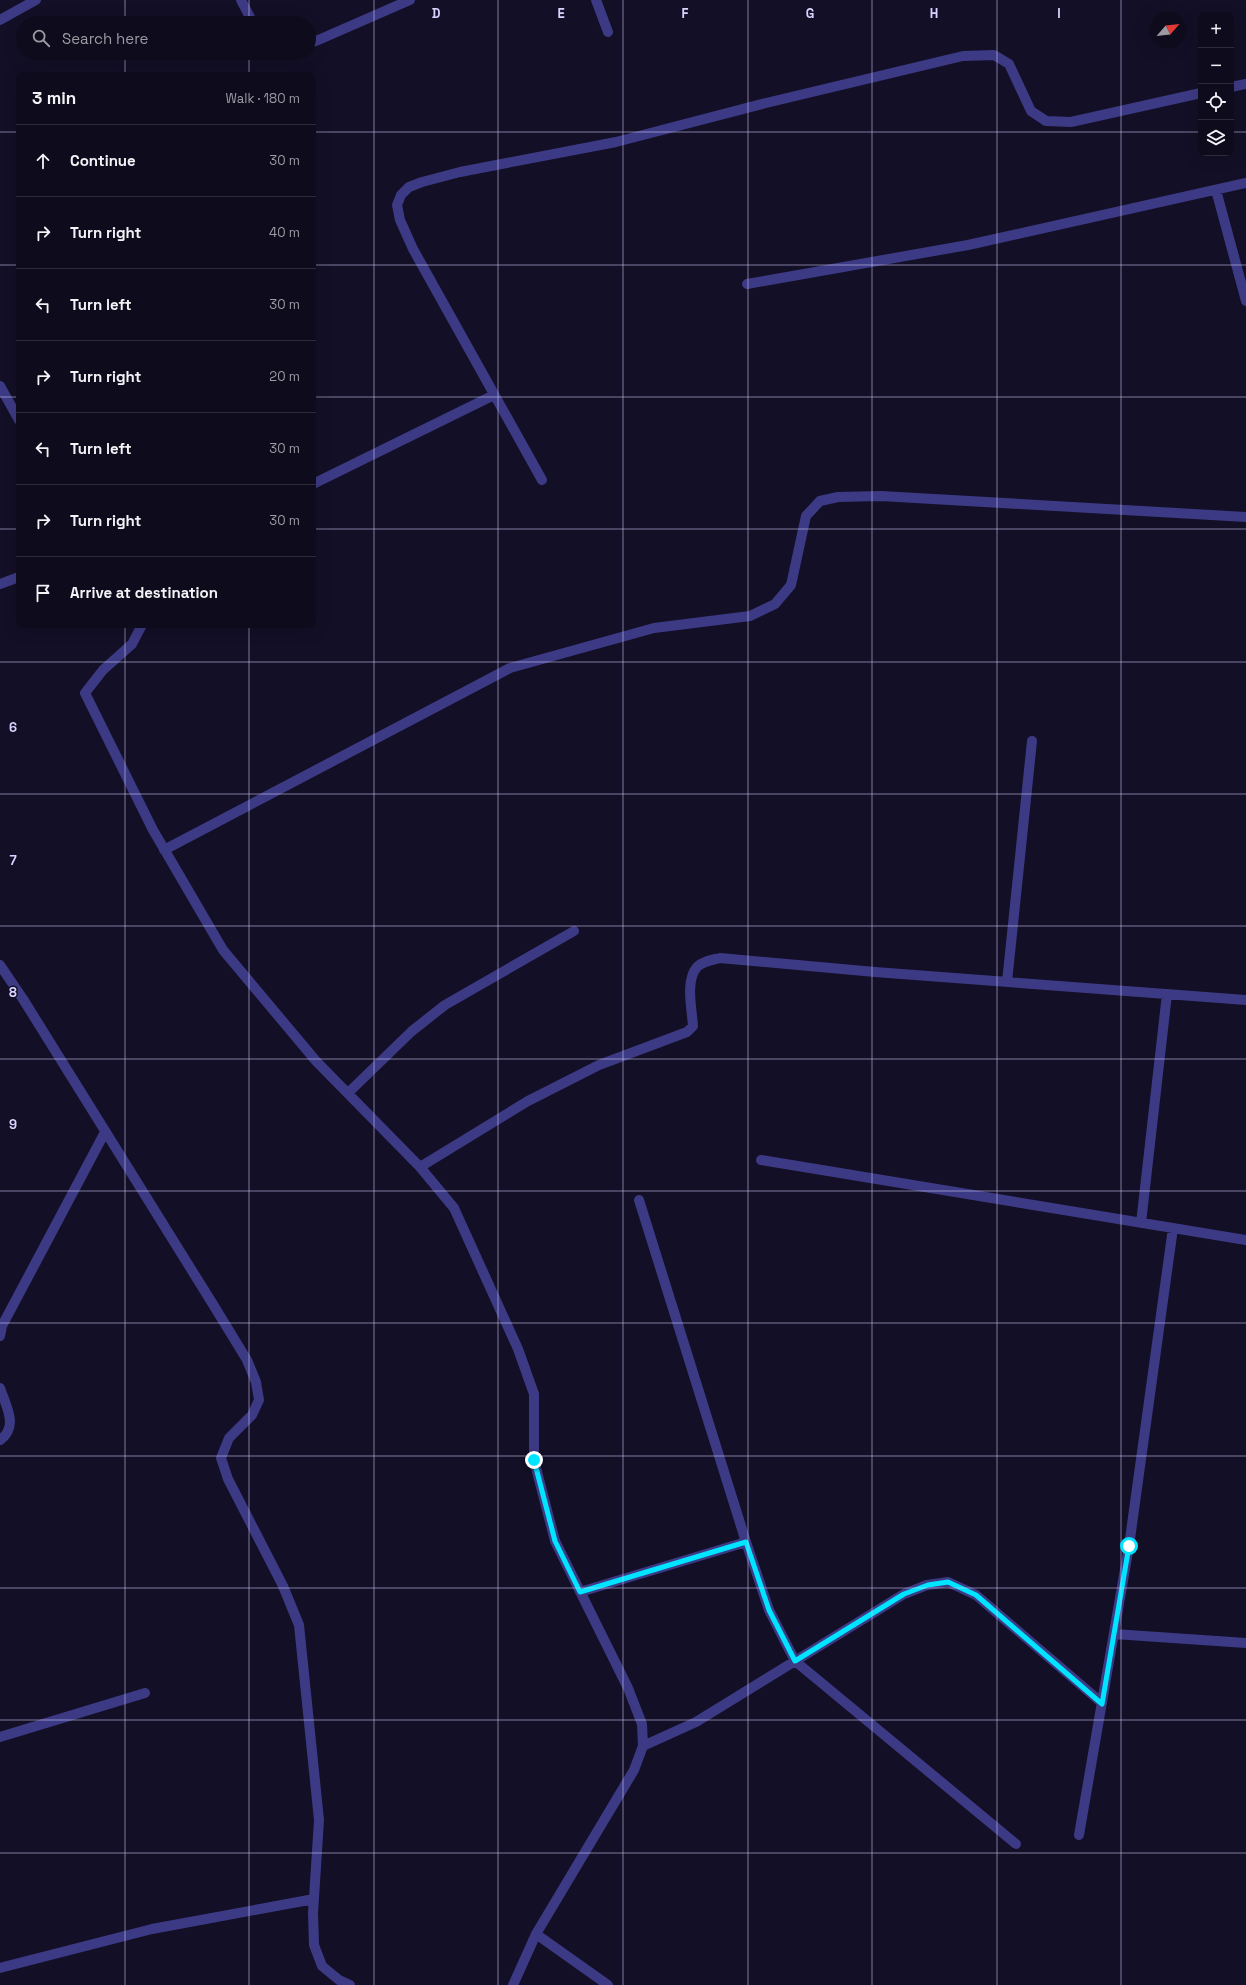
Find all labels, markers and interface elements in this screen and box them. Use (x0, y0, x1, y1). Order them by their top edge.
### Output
text: D (432, 5, 441, 22)
text: E (557, 5, 565, 22)
text: F (682, 5, 689, 22)
text: G (806, 5, 814, 22)
text: H (930, 5, 938, 22)
text: I (1057, 5, 1061, 22)
north arrow (1150, 12, 1186, 48)
map controls (1198, 12, 1234, 156)
button: + (1198, 12, 1234, 48)
search box (16, 16, 316, 60)
icon: search (30, 27, 52, 49)
text: Search here (62, 29, 148, 48)
button: − (1198, 48, 1234, 84)
button: locate (1198, 84, 1234, 120)
text: 3 min (32, 87, 76, 109)
text: Walk · 180 m (226, 90, 300, 107)
button: layers (1198, 120, 1234, 156)
icon: ahead (32, 150, 54, 172)
text: Continue (70, 151, 136, 170)
text: 30 m (269, 152, 300, 169)
icon: right (32, 222, 54, 244)
text: Turn right (70, 223, 141, 242)
text: 40 m (269, 224, 300, 241)
icon: left (32, 294, 54, 316)
text: Turn left (70, 295, 132, 314)
text: 30 m (269, 296, 300, 313)
icon: right (32, 366, 54, 388)
text: Turn right (70, 367, 141, 386)
text: 20 m (269, 368, 300, 385)
icon: left (32, 438, 54, 460)
text: Turn left (70, 439, 132, 458)
text: 30 m (269, 440, 300, 457)
icon: right (32, 510, 54, 532)
text: Turn right (70, 511, 141, 530)
text: 30 m (269, 512, 300, 529)
icon: arrive (32, 582, 54, 604)
text: Arrive at destination (70, 583, 218, 602)
text: 6 (9, 719, 17, 736)
text: 7 (9, 852, 17, 869)
text: 8 (9, 984, 17, 1001)
text: 9 (9, 1116, 17, 1133)
route end (525, 1451, 543, 1469)
route start (1120, 1537, 1138, 1555)

